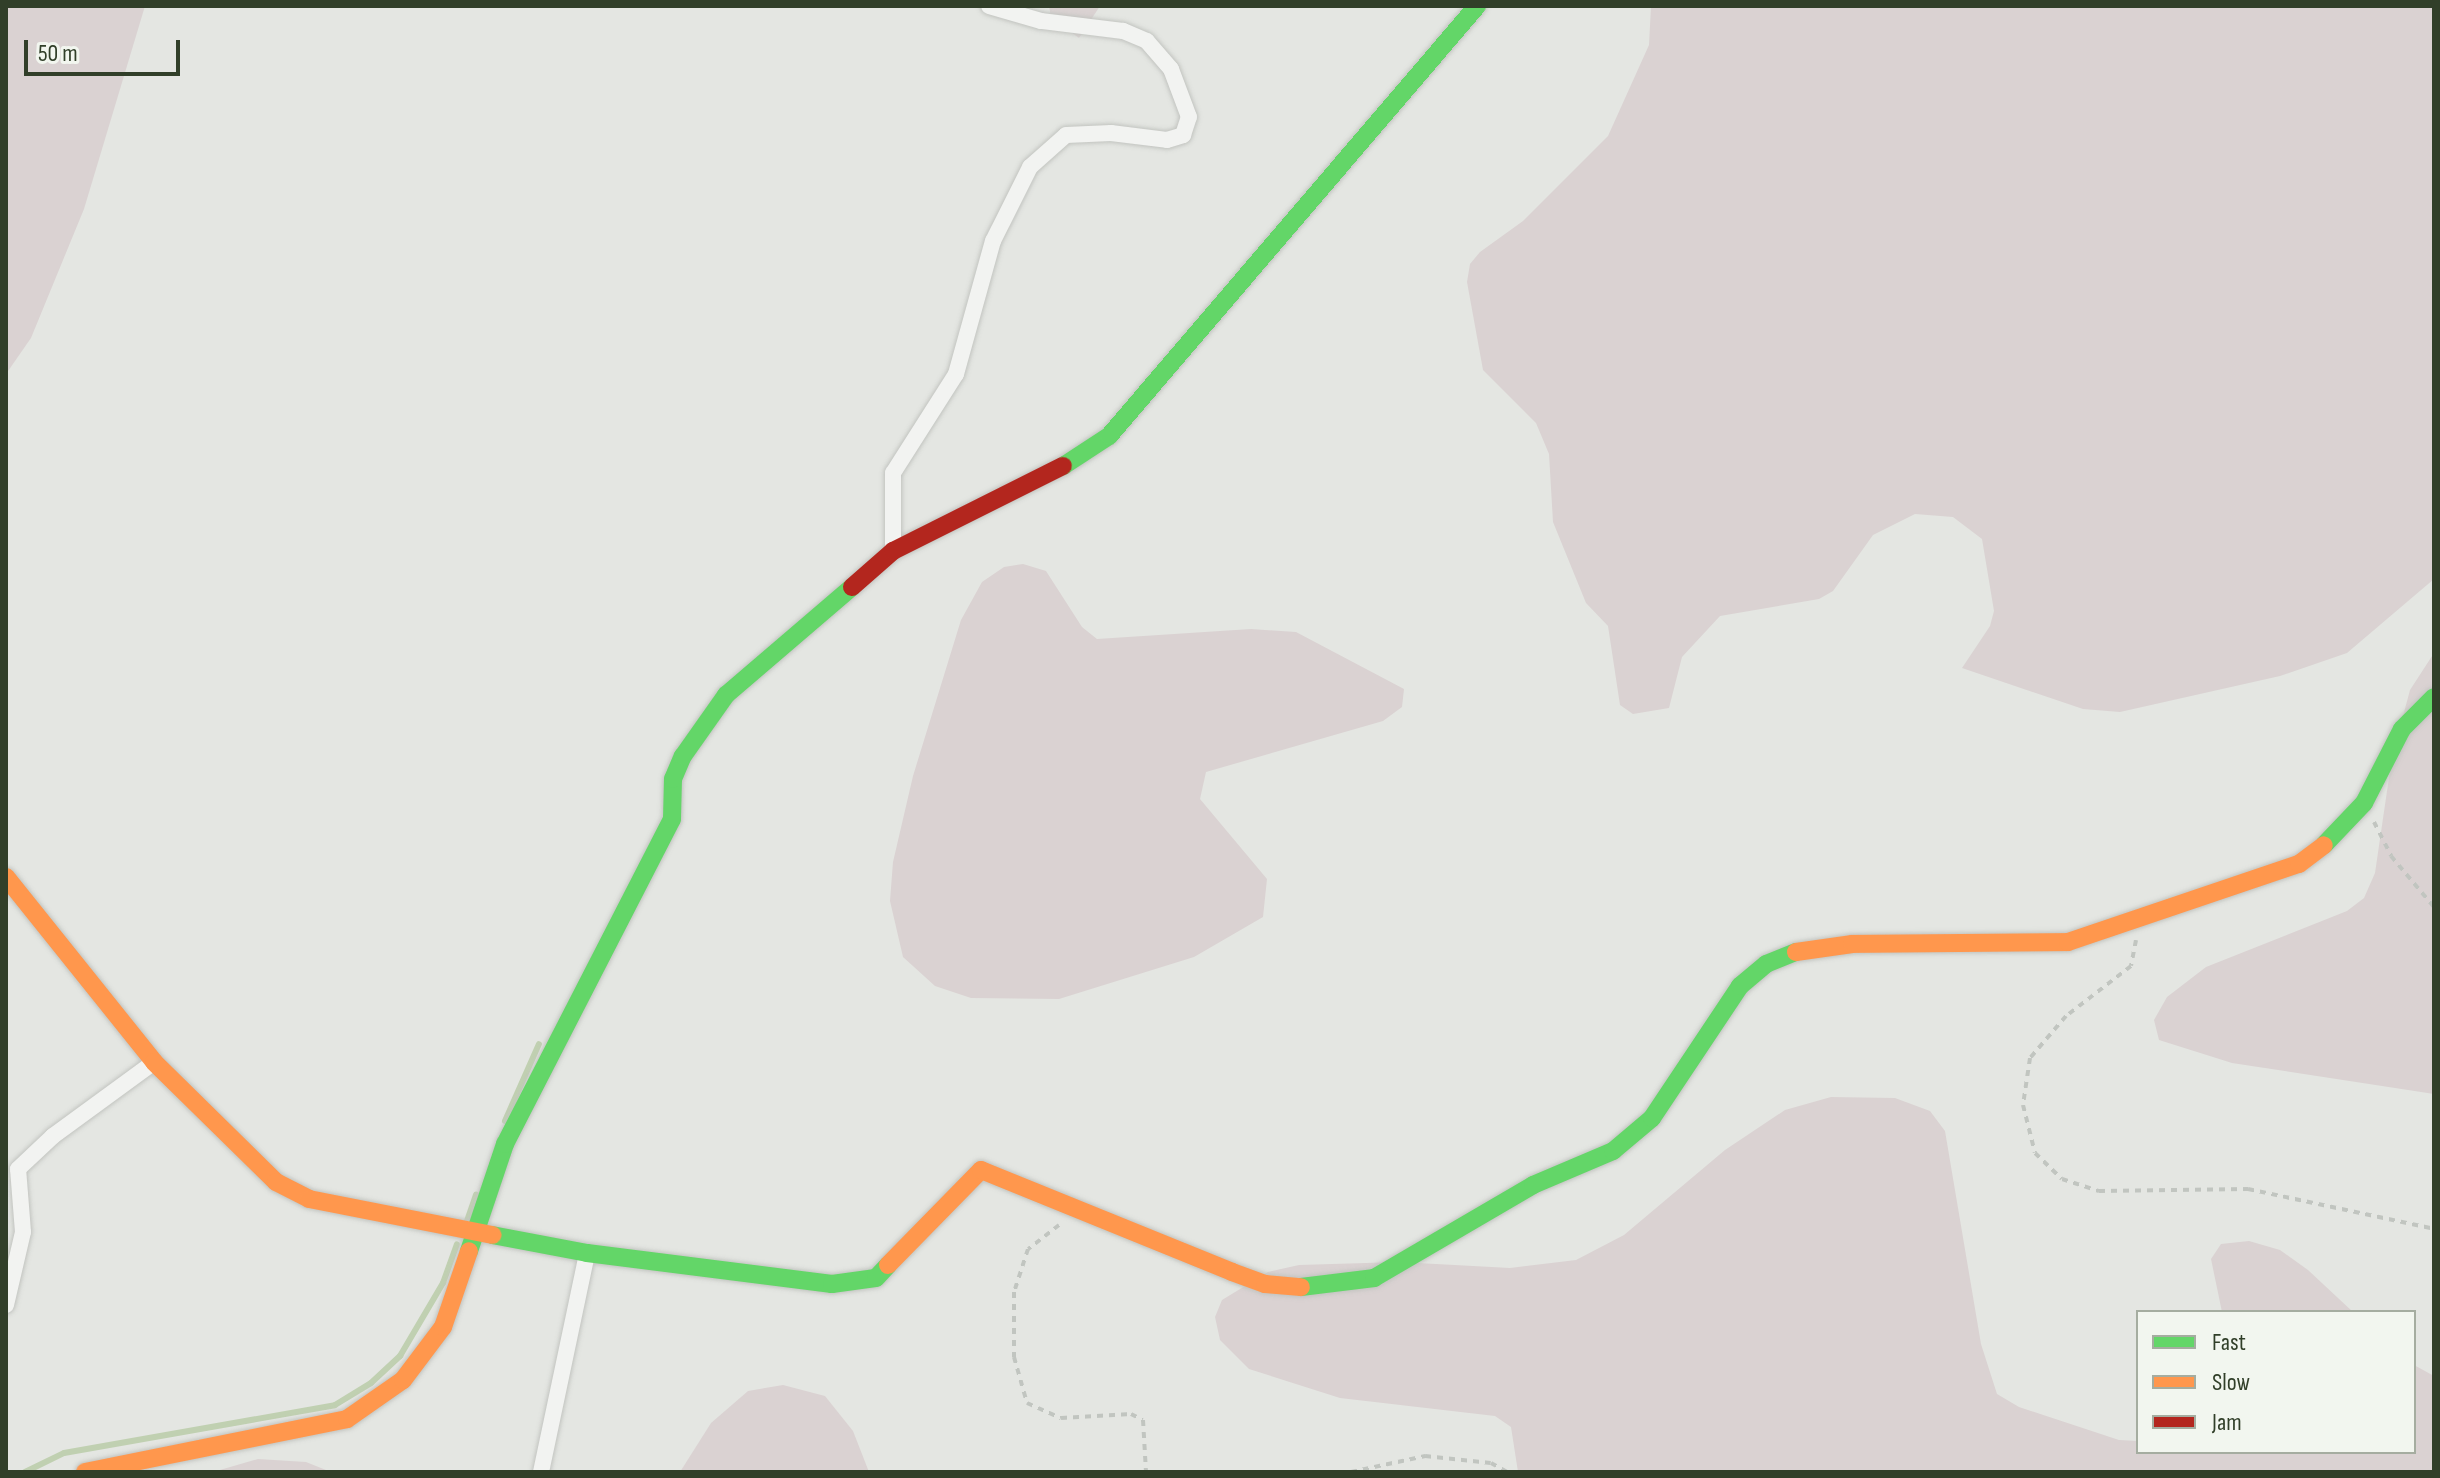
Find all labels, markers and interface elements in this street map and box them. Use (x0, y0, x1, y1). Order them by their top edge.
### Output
scale bar (28, 24, 184, 74)
text: 50 m (38, 39, 78, 68)
legend (2136, 1310, 2416, 1454)
text: Fast (2212, 1328, 2246, 1357)
text: Slow (2212, 1368, 2250, 1397)
text: Jam (2212, 1408, 2242, 1437)

